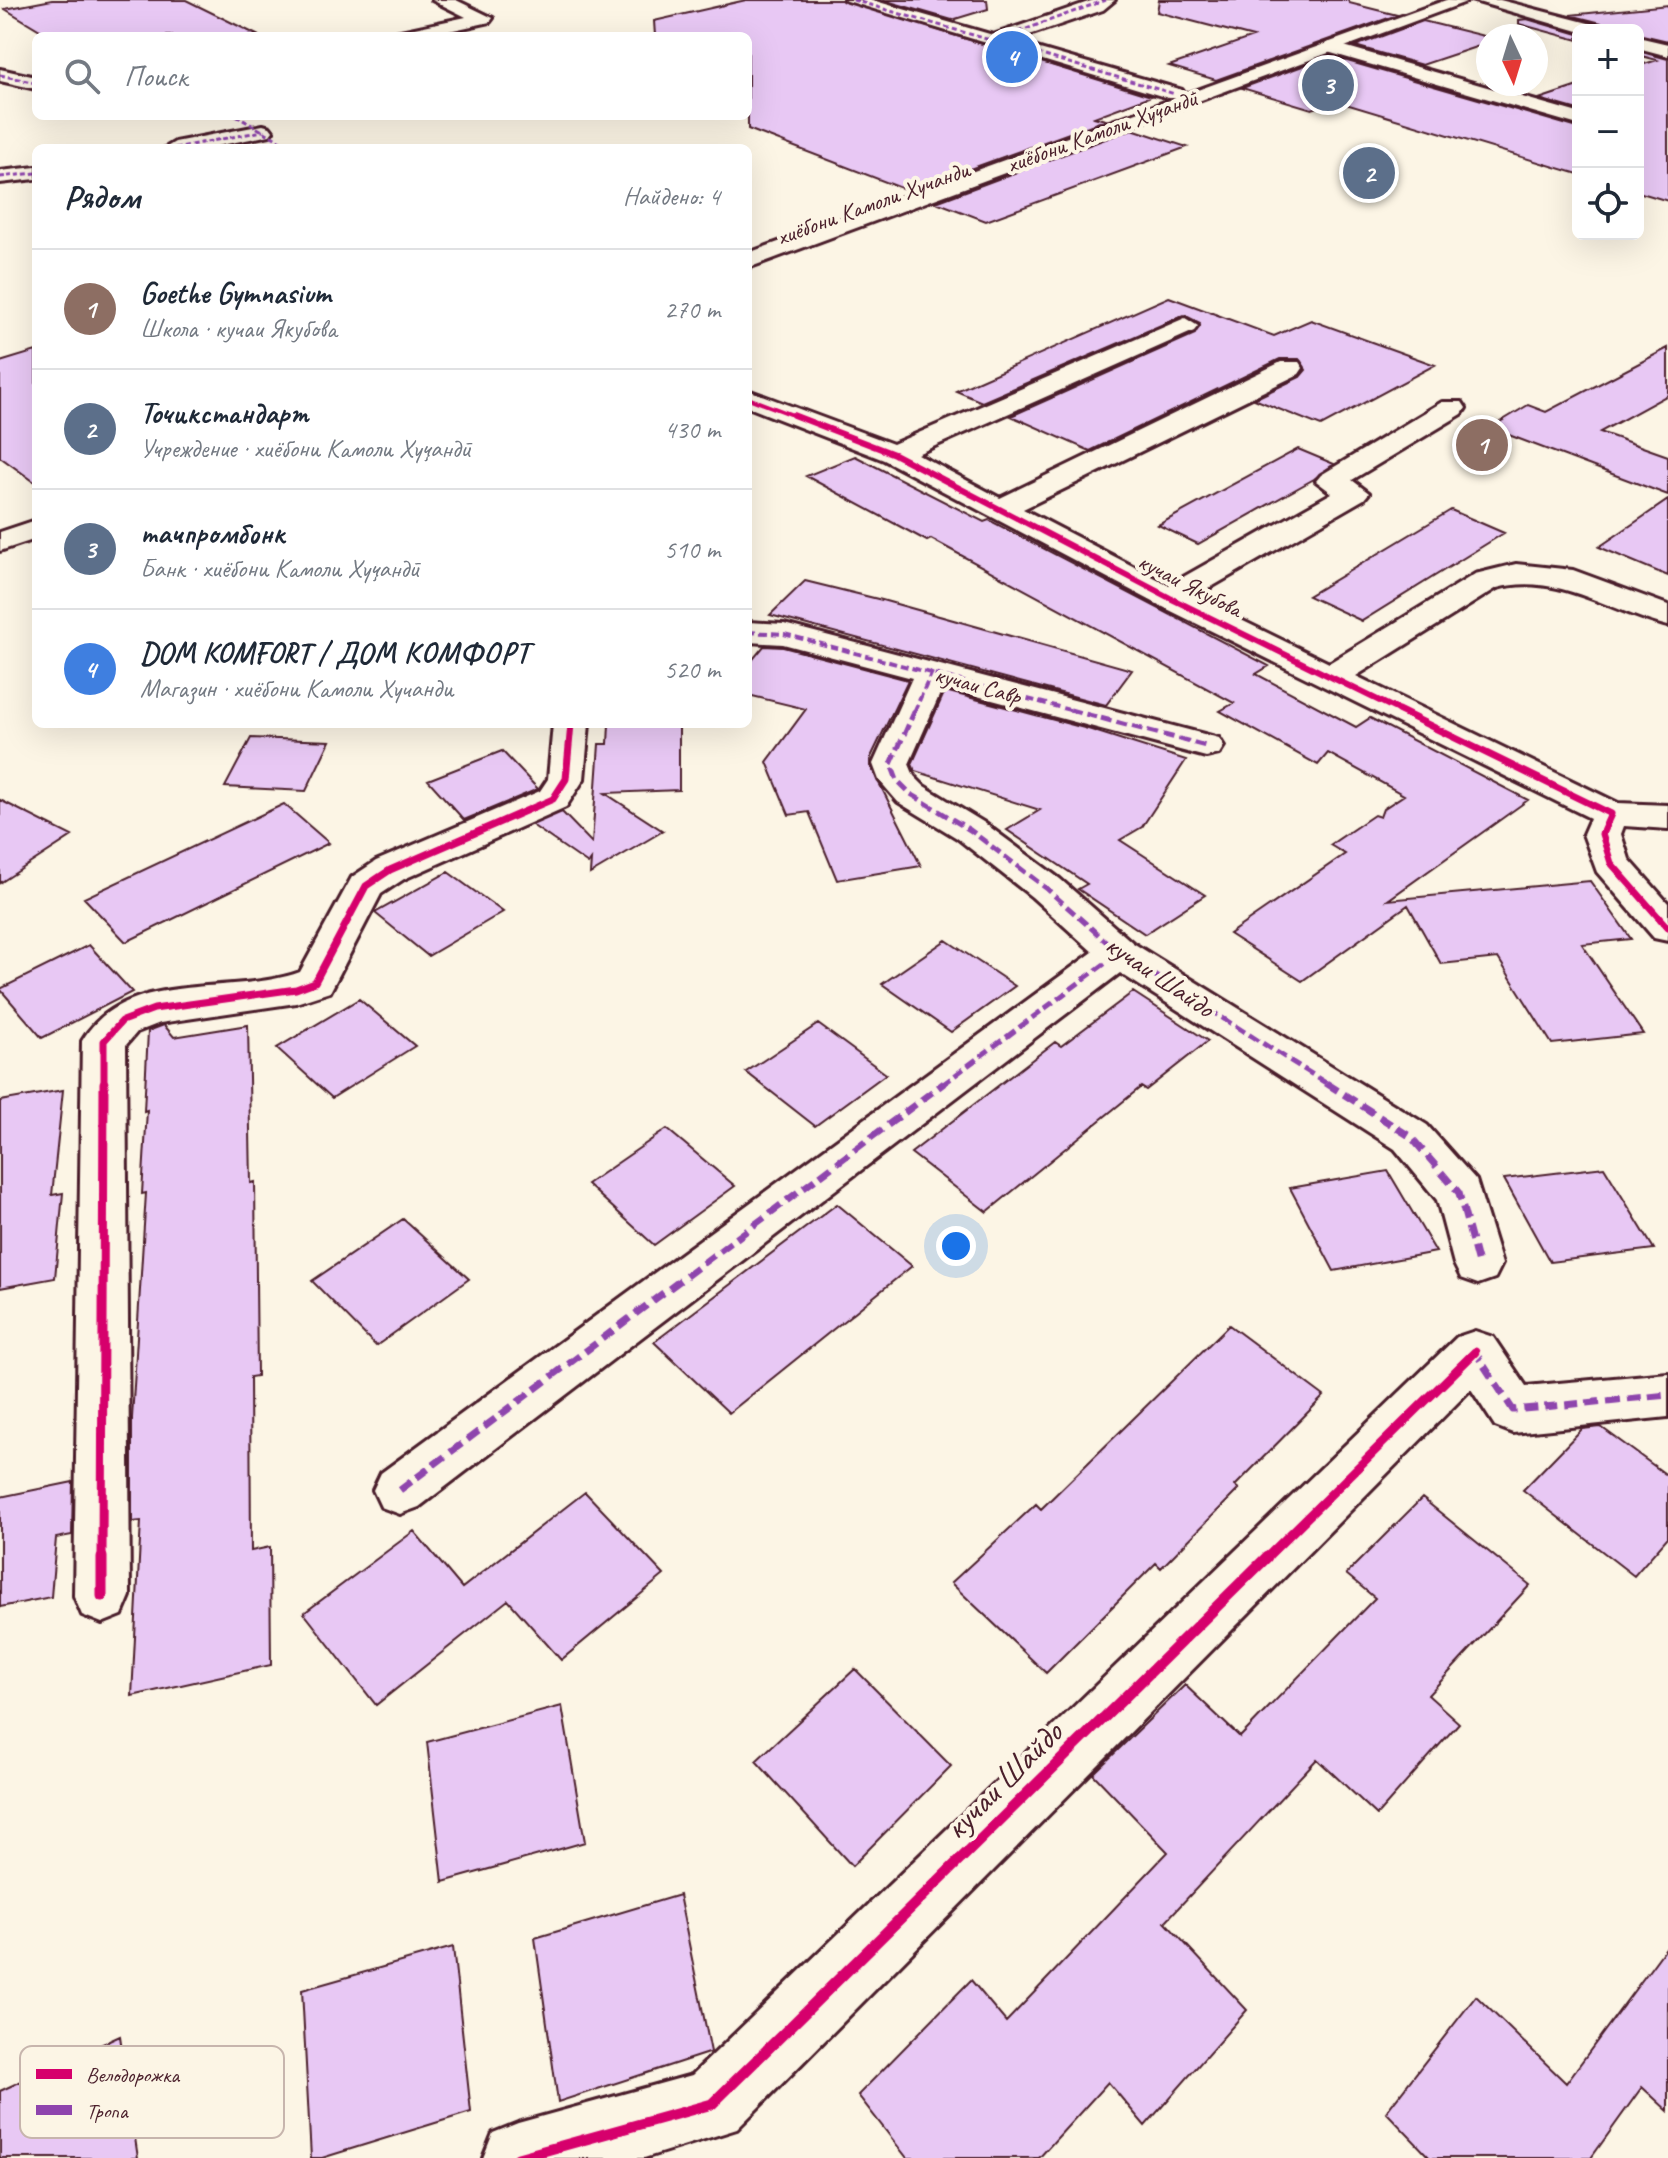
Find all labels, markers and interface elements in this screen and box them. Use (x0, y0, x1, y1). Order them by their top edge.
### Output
north arrow (1476, 24, 1548, 96)
map controls (1572, 24, 1644, 240)
button: + (1572, 24, 1644, 96)
pin: 4 (986, 27, 1038, 87)
search box (32, 32, 752, 120)
icon: search (60, 54, 104, 98)
pin: 3 (1302, 55, 1354, 115)
text: Поиск (124, 57, 187, 95)
street label: хиёбони Камоли Хуҷандӣ (1002, 82, 1203, 179)
button: − (1572, 96, 1644, 168)
pin: 2 (1343, 143, 1395, 203)
street label: хиёбони Камоли Хучанди (772, 154, 975, 252)
button: locate (1572, 168, 1644, 240)
text: Рядом (64, 175, 140, 218)
text: Найдено: 4 (623, 180, 720, 213)
text: Goethe Gymnasium (140, 274, 331, 312)
text: 1 (84, 293, 96, 326)
text: 270 m (664, 293, 720, 326)
text: Школа · кучаи Якубова (140, 312, 337, 345)
text: Точикстандарт (140, 394, 309, 432)
text: 2 (84, 413, 96, 446)
text: 430 m (664, 413, 720, 446)
pin: 1 (1456, 415, 1508, 475)
text: Учреждение · хиёбони Камоли Хуҷандӣ (140, 432, 471, 465)
text: тачпромбонк (140, 514, 285, 552)
text: 3 (84, 533, 96, 566)
text: 510 m (664, 533, 720, 566)
street label: кучаи Якубова (1133, 546, 1249, 625)
text: Банк · хиёбони Камоли Хуҷандӣ (140, 552, 420, 585)
text: DOM KOMFORT / ДОМ КОМФОРТ (140, 634, 529, 672)
text: 4 (84, 653, 96, 686)
text: 520 m (664, 653, 720, 686)
street label: кучаи Савр (932, 659, 1025, 711)
text: Магазин · хиёбони Камоли Хучанди (140, 672, 453, 705)
street label: кучаи Шайдо (1099, 927, 1223, 1026)
your location (936, 1226, 976, 1266)
street label: кучаи Шайдо (935, 1710, 1073, 1848)
legend (20, 2046, 284, 2138)
text: Велодорожка (86, 2061, 180, 2089)
text: Тропа (86, 2097, 129, 2125)

